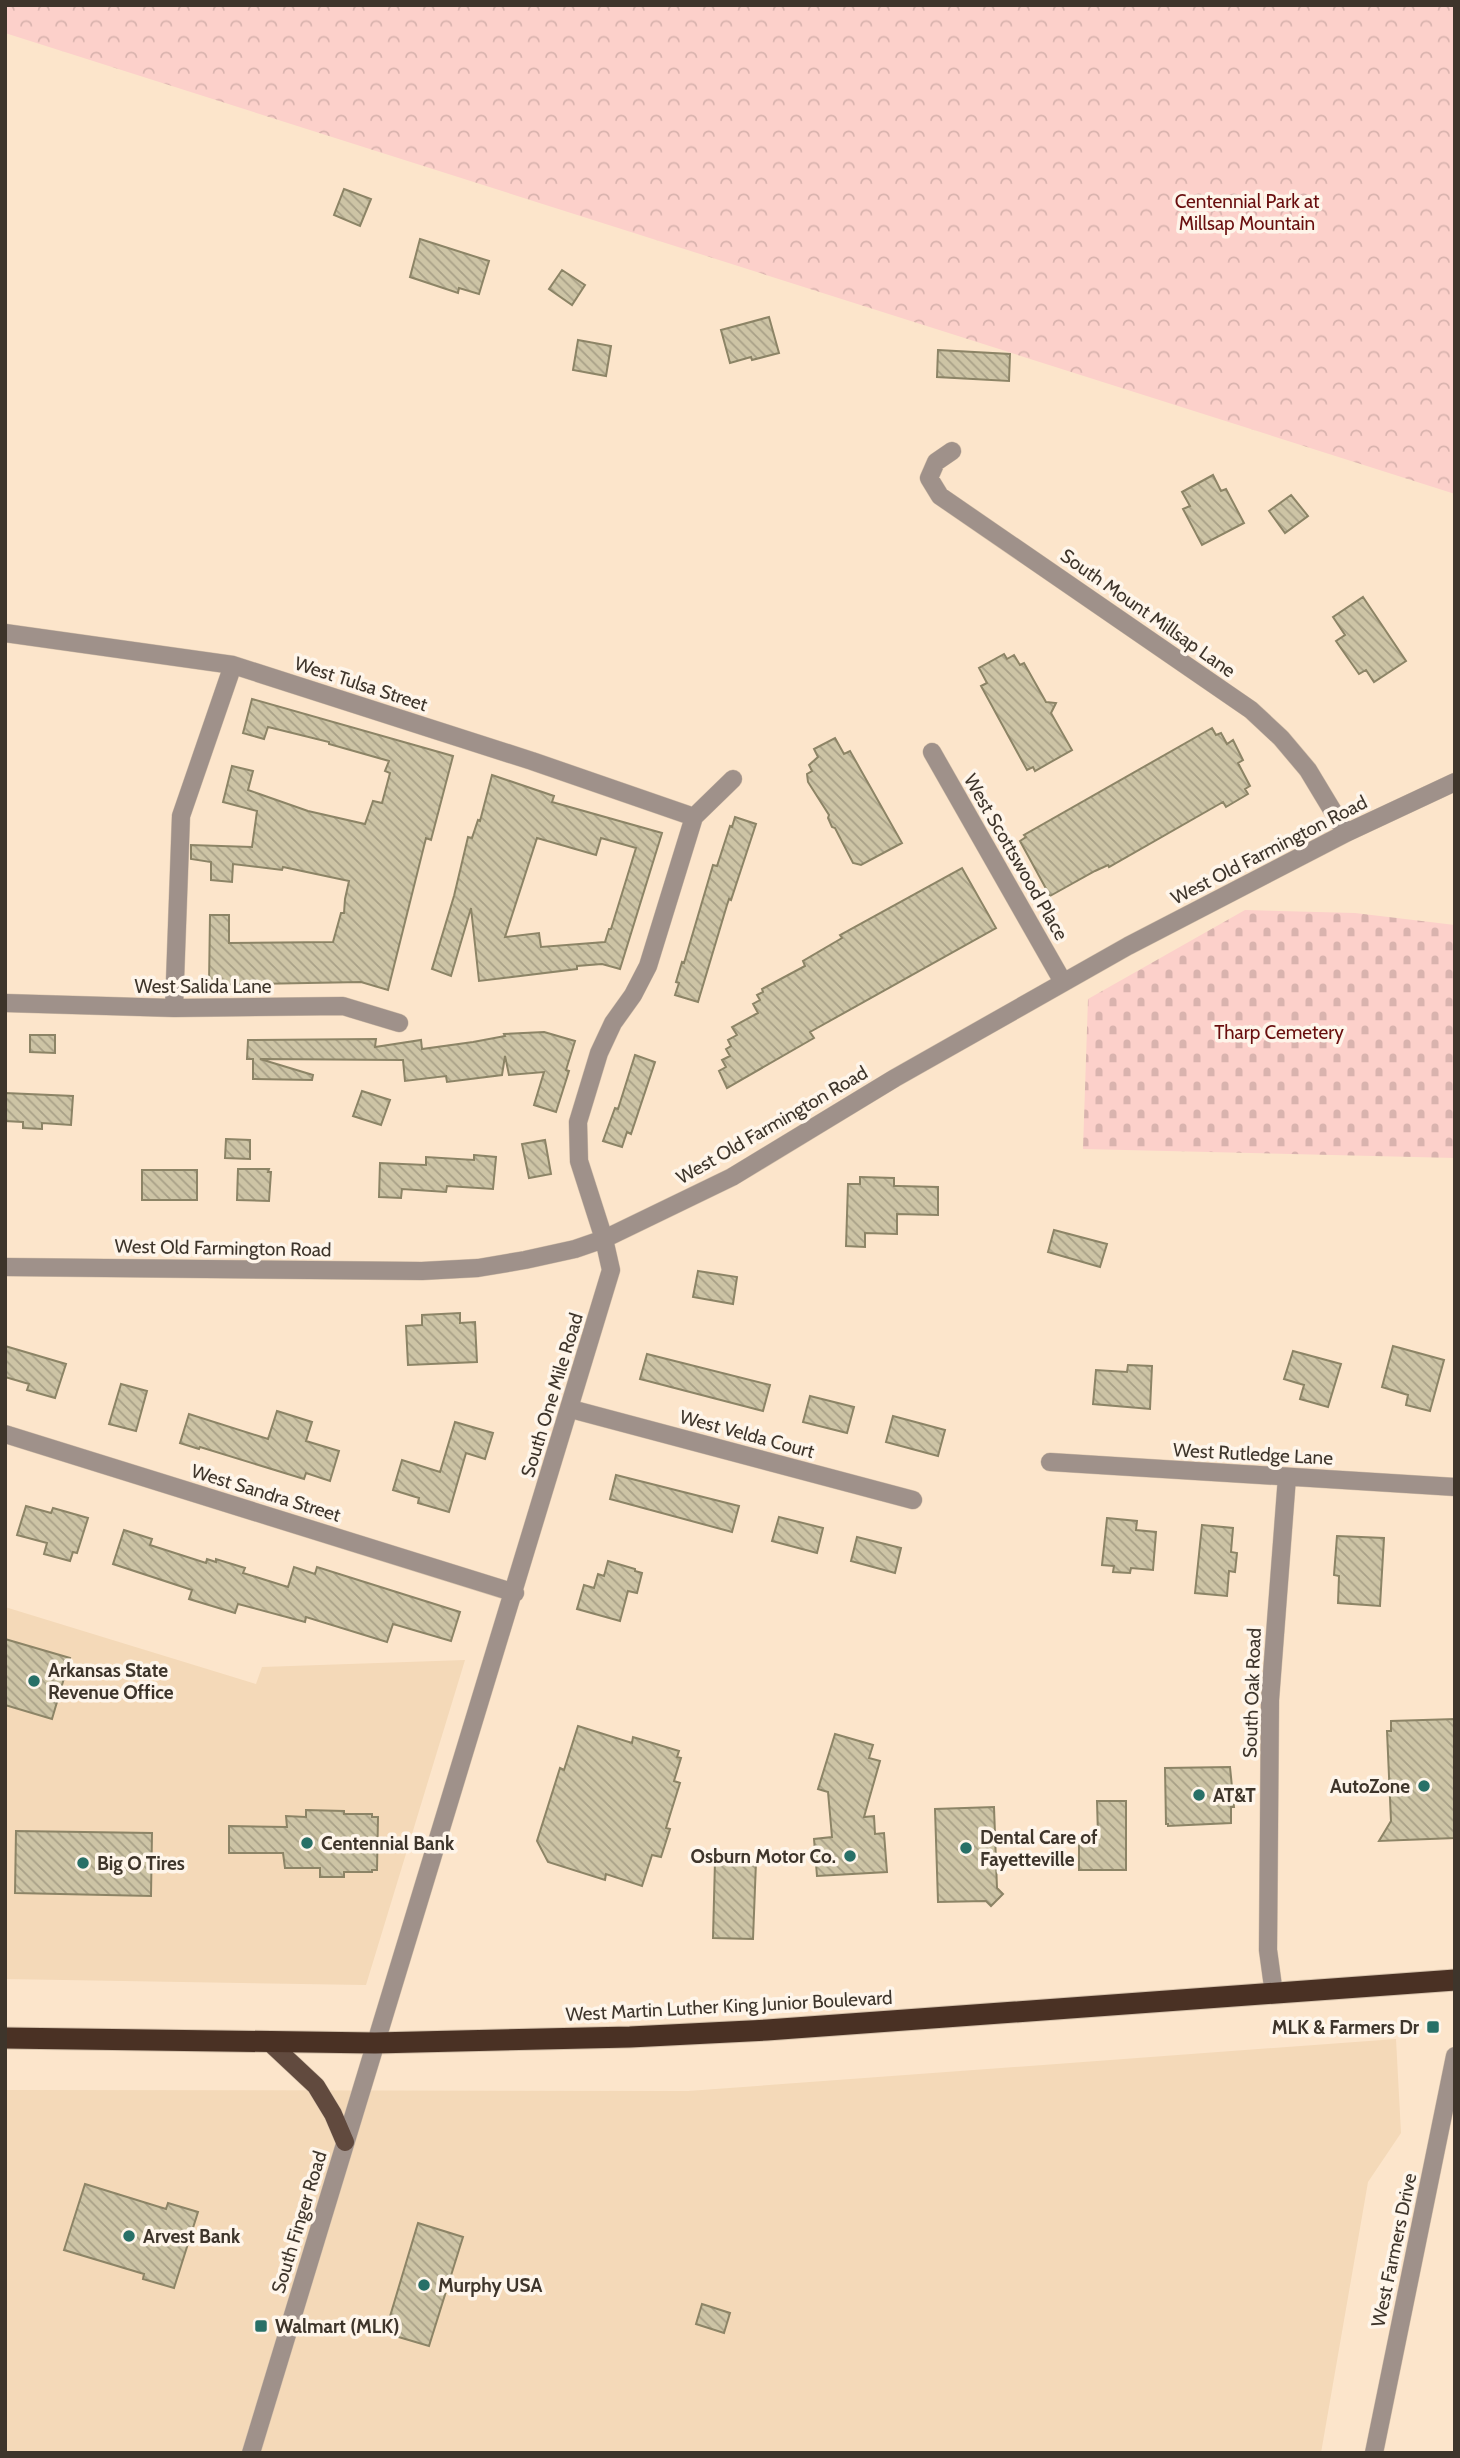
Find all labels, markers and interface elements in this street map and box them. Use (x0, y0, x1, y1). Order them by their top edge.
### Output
park label: Centennial Park at Millsap Mountain (1175, 190, 1320, 235)
street label: South Mount Millsap Lane (1056, 544, 1240, 682)
street label: West Tulsa Street (292, 652, 431, 717)
street label: West Scottswood Place (959, 770, 1073, 944)
street label: West Old Farmington Road (1167, 791, 1371, 909)
street label: West Salida Lane (134, 975, 272, 998)
park label: Tharp Cemetery (1214, 1021, 1344, 1044)
street label: West Old Farmington Road (672, 1061, 872, 1189)
street label: West Old Farmington Road (114, 1235, 332, 1261)
street label: South One Mile Road (516, 1310, 588, 1480)
street label: West Velda Court (677, 1405, 817, 1463)
street label: West Rutledge Lane (1172, 1438, 1334, 1470)
street label: West Sandra Street (189, 1459, 344, 1527)
street label: South Oak Road (1238, 1628, 1266, 1758)
place label: Arkansas State Revenue Office (48, 1659, 174, 1704)
marker: Arkansas State Revenue Office (26, 1673, 42, 1689)
place label: AutoZone (1330, 1775, 1410, 1798)
marker: AutoZone (1416, 1778, 1432, 1794)
place label: AT&T (1213, 1784, 1256, 1807)
marker: AT&T (1191, 1787, 1207, 1803)
place label: Dental Care of Fayetteville (980, 1826, 1098, 1871)
place label: Centennial Bank (321, 1832, 455, 1855)
marker: Centennial Bank (299, 1835, 315, 1851)
marker: Dental Care of Fayetteville (958, 1840, 974, 1856)
place label: Osburn Motor Co. (691, 1845, 836, 1868)
marker: Osburn Motor Co. (842, 1848, 858, 1864)
place label: Big O Tires (97, 1852, 185, 1875)
marker: Big O Tires (75, 1855, 91, 1871)
street label: West Martin Luther King Junior Boulevard (565, 1986, 893, 2026)
place label: MLK & Farmers Dr (1272, 2016, 1420, 2039)
marker: MLK & Farmers Dr (1425, 2019, 1441, 2035)
street label: South Finger Road (266, 2148, 332, 2296)
street label: West Farmers Drive (1366, 2171, 1422, 2329)
place label: Arvest Bank (143, 2225, 241, 2248)
marker: Arvest Bank (121, 2228, 137, 2244)
place label: Murphy USA (438, 2274, 543, 2297)
marker: Murphy USA (416, 2277, 432, 2293)
place label: Walmart (MLK) (275, 2315, 399, 2338)
marker: Walmart (MLK) (253, 2318, 269, 2334)

